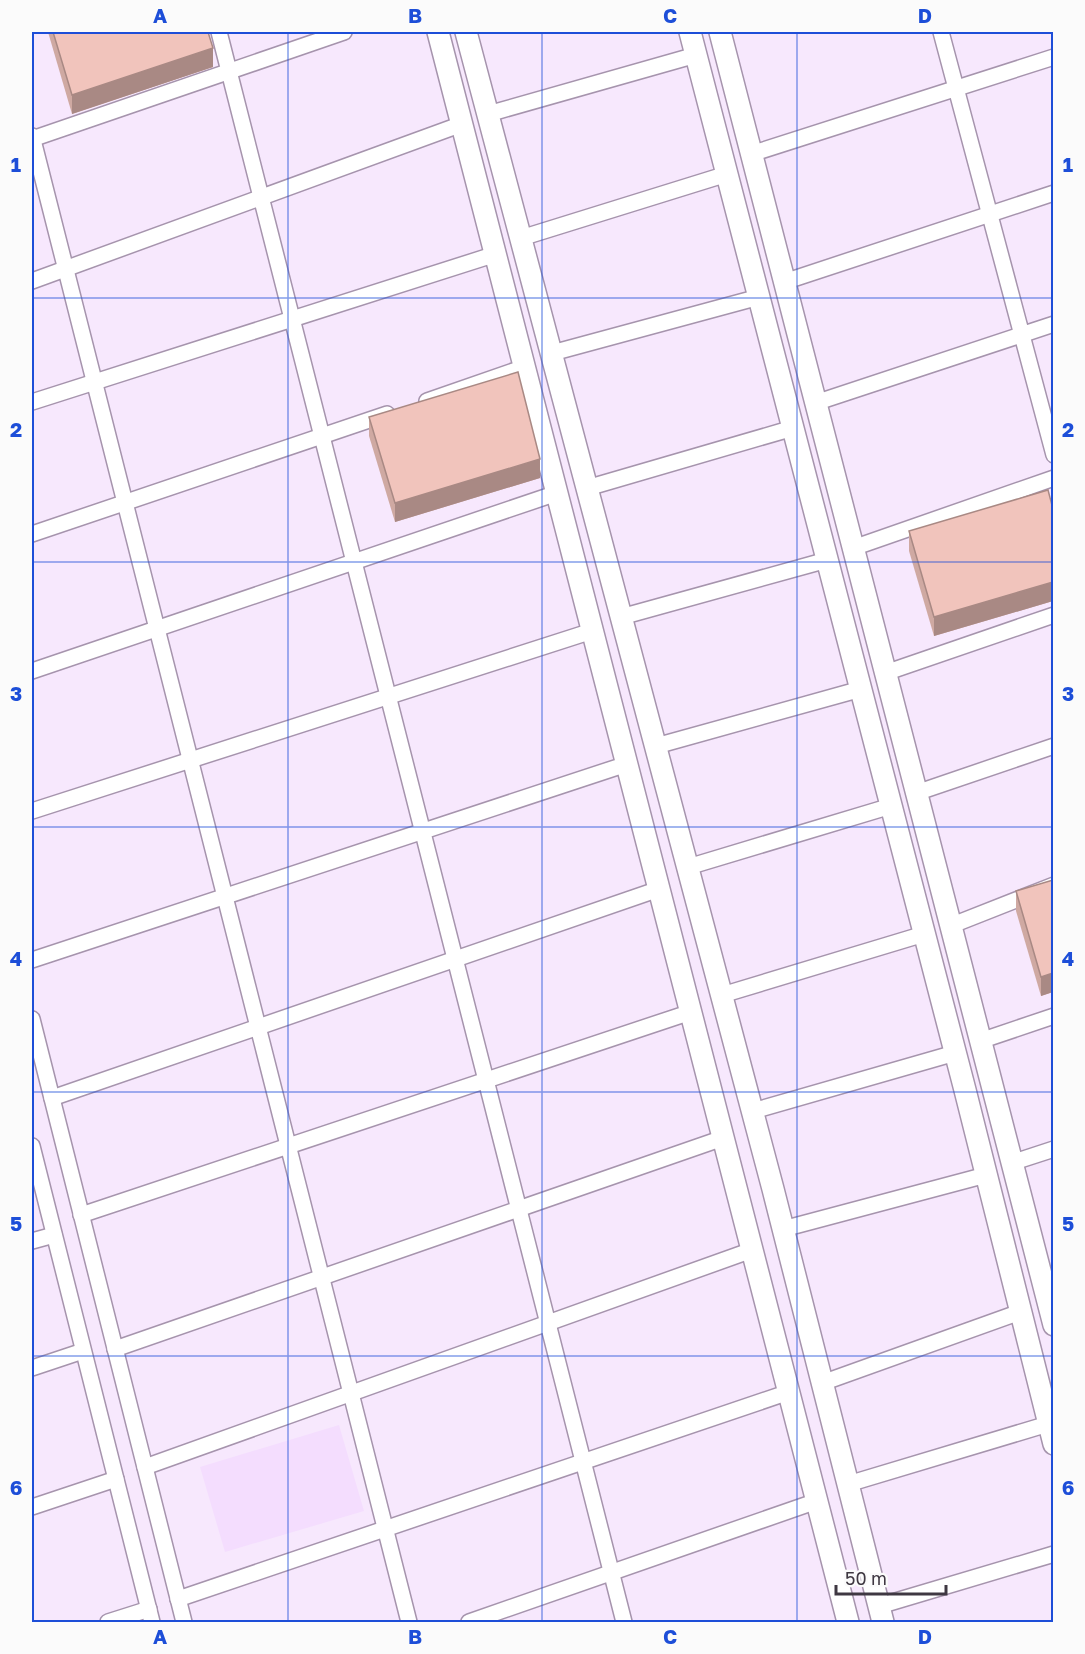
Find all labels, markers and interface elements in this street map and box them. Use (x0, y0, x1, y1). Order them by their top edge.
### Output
text: A (153, 3, 167, 27)
text: B (408, 3, 422, 27)
text: C (663, 3, 677, 27)
text: D (918, 3, 932, 27)
text: 1 (11, 152, 21, 176)
text: 1 (1063, 152, 1073, 176)
text: 2 (10, 417, 22, 441)
text: 2 (1062, 417, 1074, 441)
text: 3 (10, 681, 22, 705)
text: 3 (1062, 681, 1074, 705)
text: 4 (10, 946, 22, 970)
text: 4 (1062, 946, 1074, 970)
text: 5 (10, 1211, 22, 1235)
text: 5 (1062, 1211, 1074, 1235)
text: 6 (10, 1475, 22, 1499)
text: 6 (1062, 1475, 1074, 1499)
scale bar (836, 1558, 946, 1596)
text: 50 m (845, 1567, 887, 1589)
text: A (153, 1624, 167, 1648)
text: B (408, 1624, 422, 1648)
text: C (663, 1624, 677, 1648)
text: D (918, 1624, 932, 1648)

